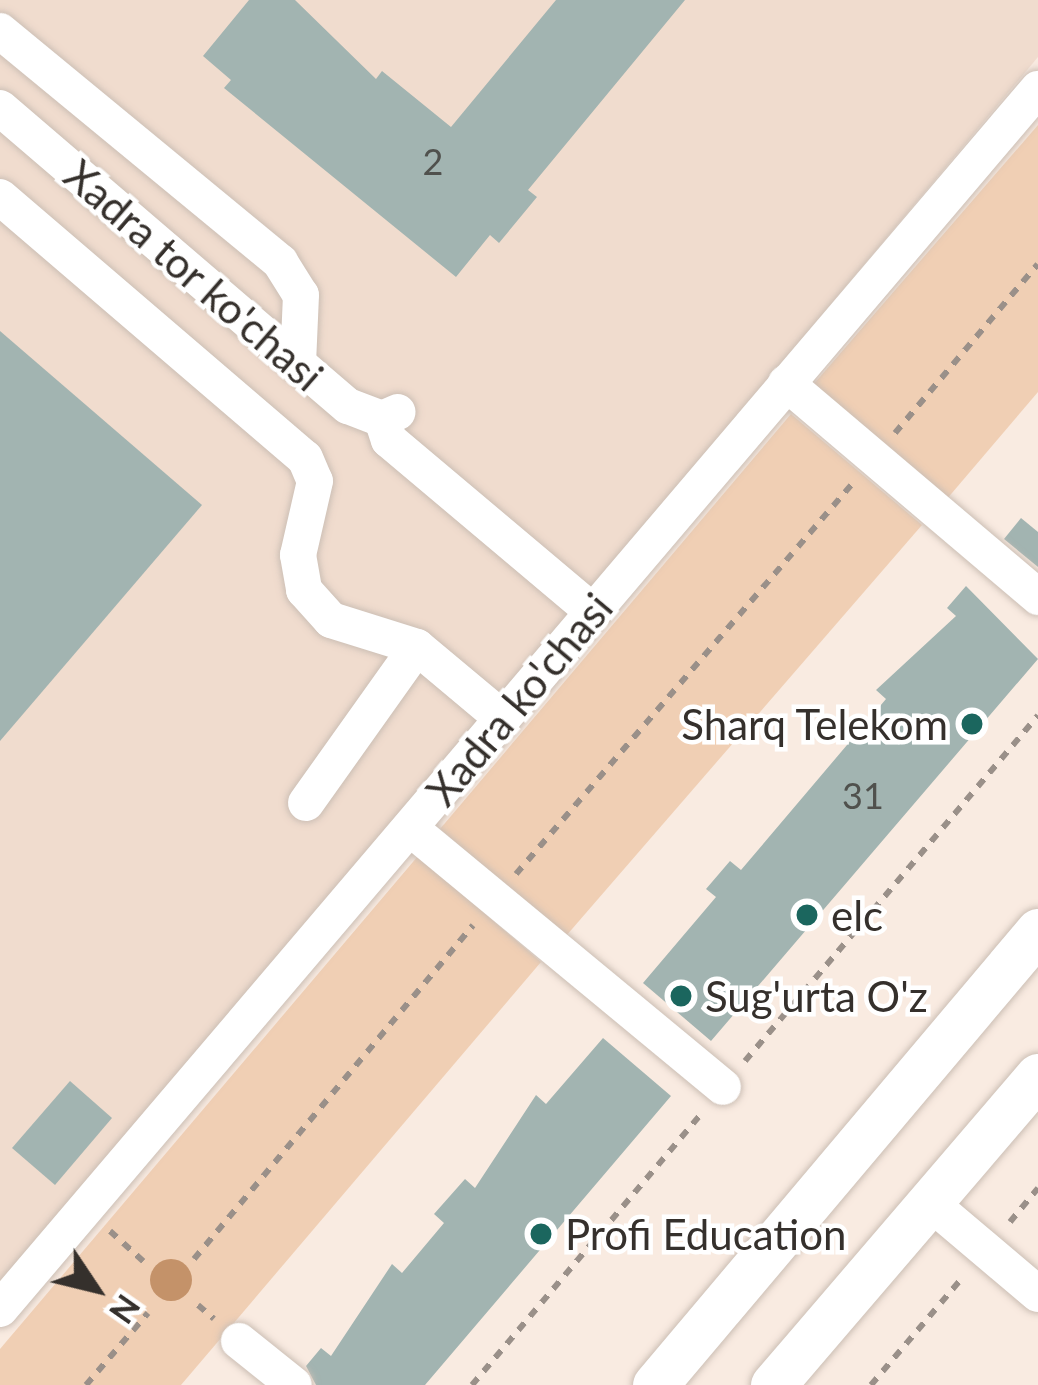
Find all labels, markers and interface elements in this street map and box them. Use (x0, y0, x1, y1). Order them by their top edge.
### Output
house number: 2 (423, 140, 443, 184)
street label: Xadra tor ko'chasi (54, 149, 334, 401)
street label: Xadra ko'chasi (416, 583, 622, 815)
place label: Sharq Telekom (680, 699, 948, 749)
marker: Sharq Telekom (959, 711, 985, 737)
house number: 31 (842, 774, 884, 818)
place label: elc (831, 890, 883, 940)
marker: elc (794, 902, 820, 928)
place label: Sug'urta O'z (705, 971, 928, 1021)
marker: Sug'urta O'z (668, 983, 694, 1009)
place label: Profi Education (565, 1209, 846, 1259)
marker: Profi Education (528, 1221, 554, 1247)
north arrow (36, 1229, 156, 1349)
text: N (102, 1288, 149, 1332)

